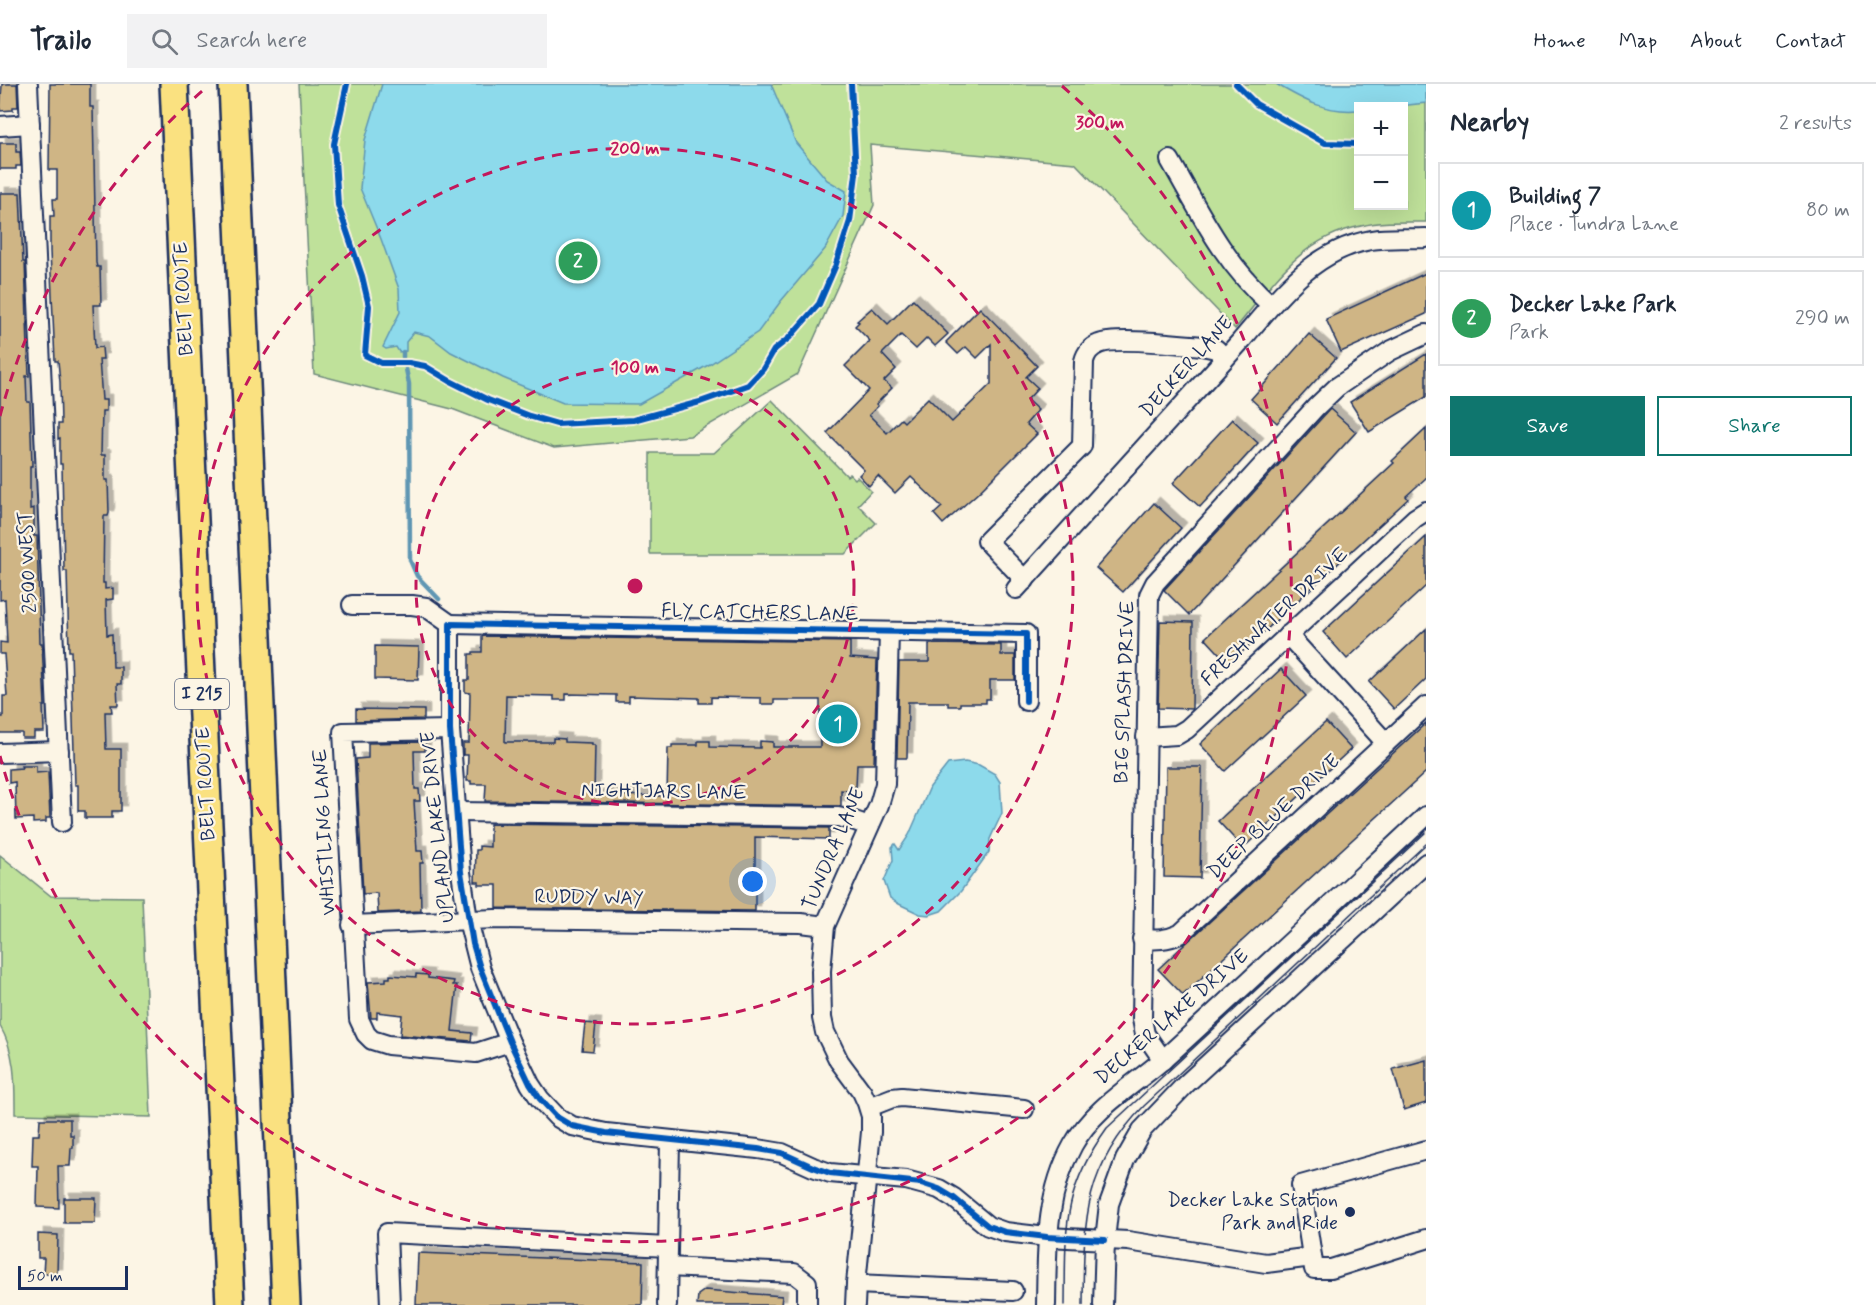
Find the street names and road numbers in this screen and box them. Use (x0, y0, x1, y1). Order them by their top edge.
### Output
street label: BELT ROUTE (168, 241, 200, 357)
street label: DECKER LANE (1134, 310, 1240, 424)
street label: 2500 WEST (12, 510, 44, 614)
street label: FRESHWATER DRIVE (1195, 541, 1355, 693)
street label: FLY CATCHERS LANE (661, 598, 859, 628)
street label: BIG SPLASH DRIVE (1108, 600, 1142, 784)
road number: I 215 (175, 679, 229, 709)
street label: BELT ROUTE (190, 726, 222, 842)
street label: UPLAND LAKE DRIVE (415, 730, 461, 924)
street label: WHISTLING LANE (307, 748, 343, 916)
street label: DEEP BLUE DRIVE (1202, 748, 1346, 886)
street label: NIGHTJARS LANE (581, 777, 747, 807)
street label: TUNDRA LANE (796, 784, 872, 914)
street label: RUDDY WAY (534, 884, 644, 912)
street label: DECKER LAKE DRIVE (1089, 943, 1255, 1091)

